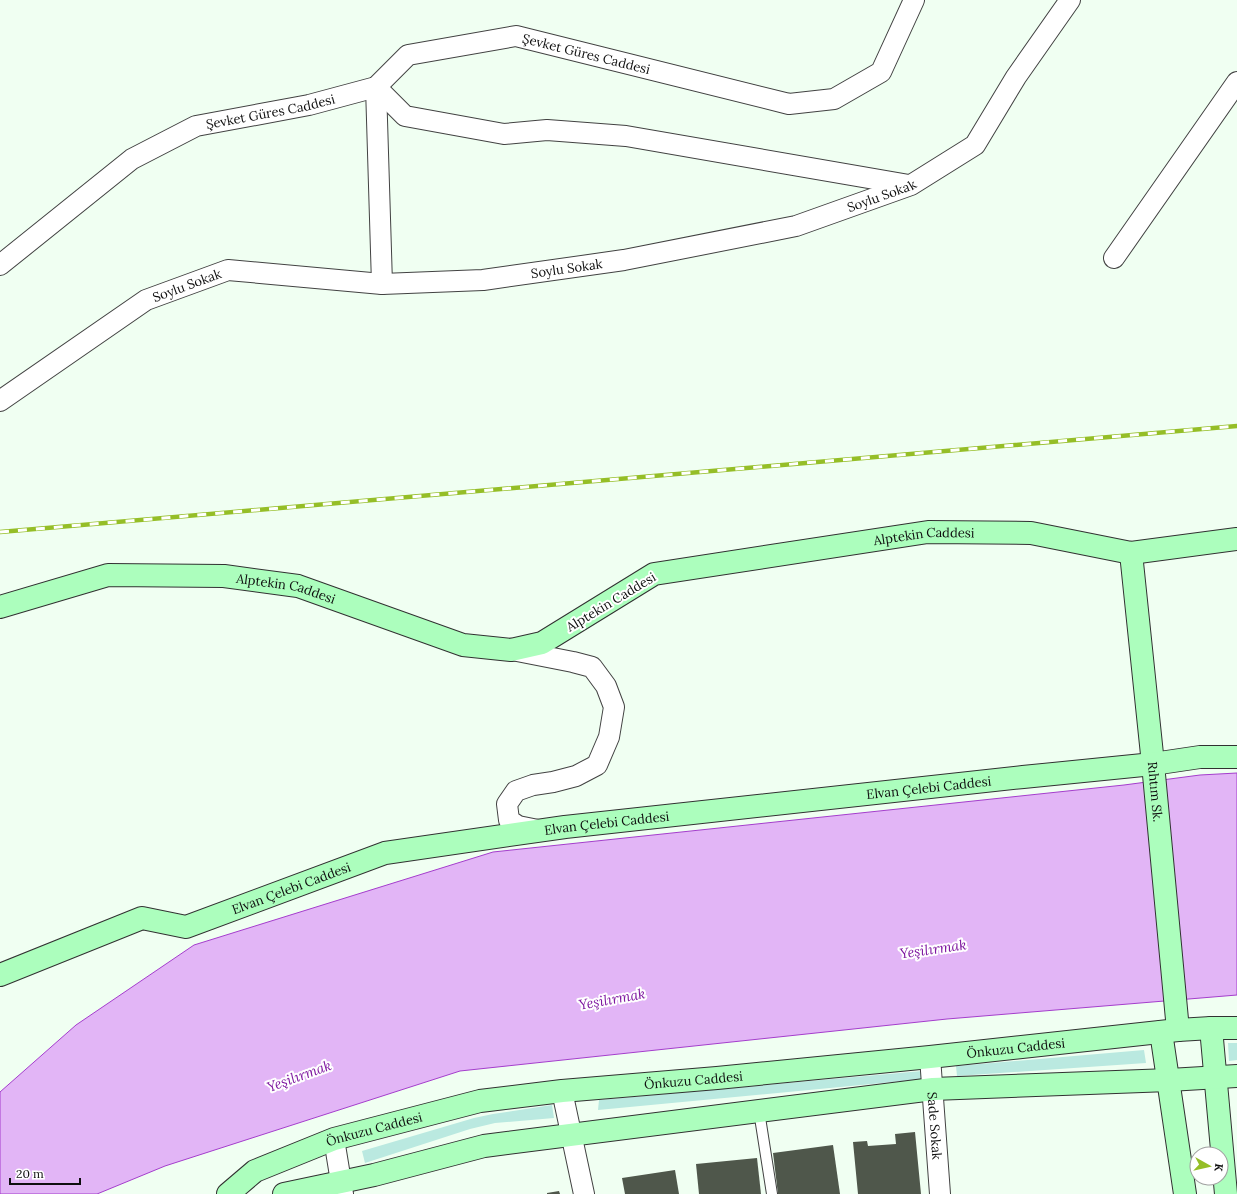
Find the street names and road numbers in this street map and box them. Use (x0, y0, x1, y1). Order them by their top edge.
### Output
street label: Şevket Güres Caddesi (521, 29, 652, 78)
street label: Şevket Güres Caddesi (204, 90, 337, 133)
street label: Soylu Sokak (845, 175, 919, 216)
street label: Soylu Sokak (530, 255, 604, 282)
street label: Soylu Sokak (150, 265, 224, 305)
street label: Alptekin Caddesi (871, 523, 975, 549)
street label: Alptekin Caddesi (562, 568, 659, 636)
street label: Alptekin Caddesi (234, 569, 338, 607)
street label: Rıhtım Sk. (1144, 761, 1167, 823)
street label: Elvan Çelebi Caddesi (865, 772, 992, 803)
street label: Elvan Çelebi Caddesi (543, 807, 670, 838)
street label: Elvan Çelebi Caddesi (229, 858, 353, 918)
street label: Önkuzu Caddesi (966, 1034, 1066, 1061)
street label: Önkuzu Caddesi (643, 1067, 744, 1093)
street label: Sade Sokak (924, 1091, 946, 1160)
street label: Önkuzu Caddesi (323, 1108, 424, 1150)

